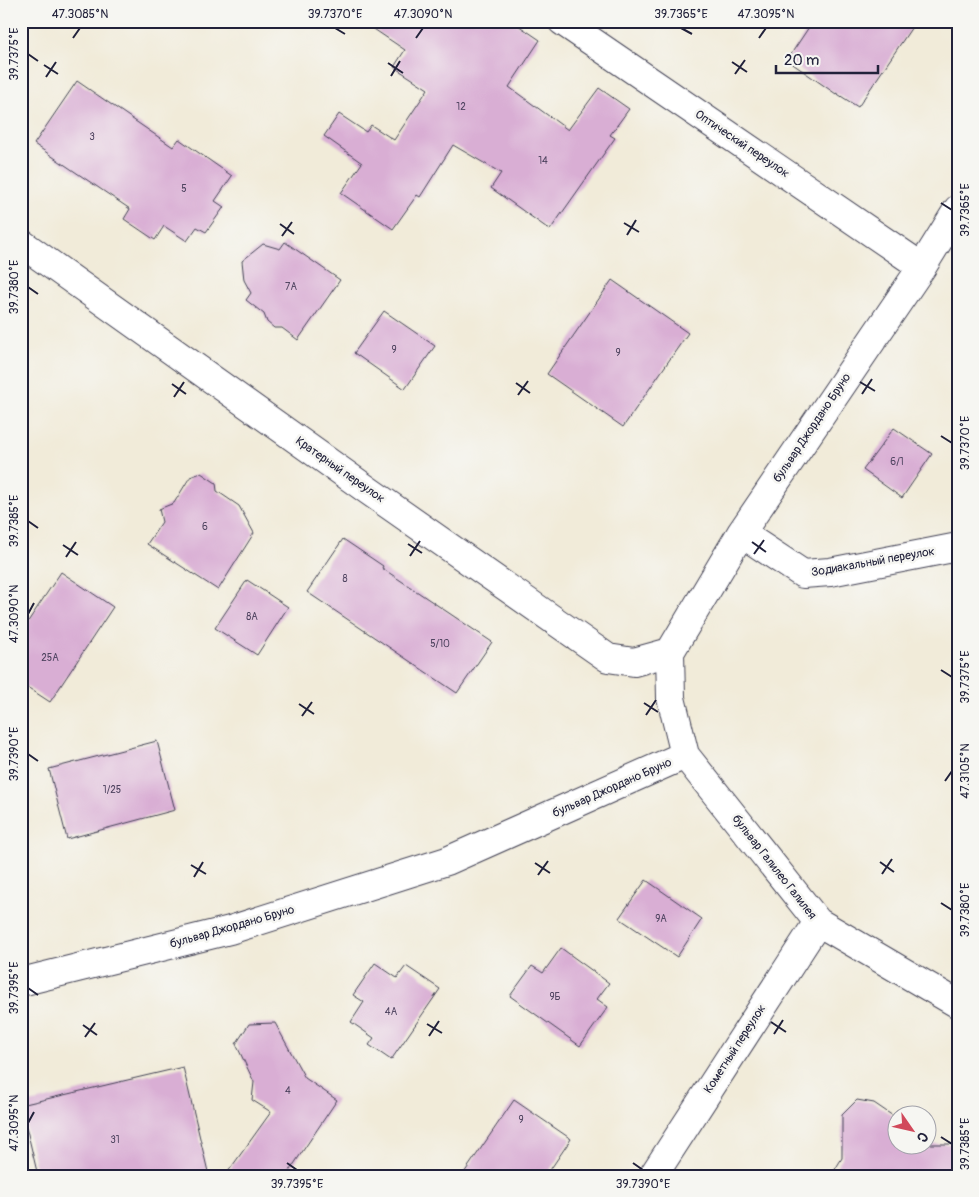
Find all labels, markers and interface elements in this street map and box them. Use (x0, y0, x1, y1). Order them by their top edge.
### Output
text: 47.3085°N (52, 7, 108, 22)
text: 39.7370°E (308, 7, 362, 22)
text: 47.3090°N (394, 7, 452, 22)
text: 39.7365°E (654, 7, 708, 22)
text: 47.3095°N (738, 7, 794, 22)
text: 39.7375°E (7, 28, 22, 80)
scale bar (776, 42, 879, 74)
text: 20 m (784, 51, 819, 70)
house number: 12 (456, 101, 466, 113)
street label: Оптический переулок (692, 107, 792, 181)
house number: 3 (89, 131, 95, 143)
house number: 14 (538, 155, 548, 167)
house number: 5 (181, 183, 187, 195)
text: 39.7365°E (958, 183, 973, 237)
text: 39.7380°E (7, 260, 22, 314)
house number: 7А (285, 281, 297, 293)
house number: 9 (391, 344, 397, 356)
house number: 9 (615, 347, 621, 359)
street label: бульвар Джордано Бруно (770, 370, 855, 486)
text: 39.7370°E (958, 416, 973, 470)
street label: Кратерный переулок (292, 434, 388, 506)
house number: 6/1 (890, 456, 904, 468)
text: 39.7385°E (7, 495, 22, 547)
house number: 6 (202, 521, 208, 533)
street label: Зодиакальный переулок (810, 544, 936, 580)
house number: 8 (342, 573, 348, 585)
text: 47.3090°N (7, 585, 22, 643)
house number: 8А (246, 611, 258, 623)
house number: 5/10 (430, 638, 450, 650)
text: 39.7375°E (958, 651, 973, 703)
house number: 25А (41, 652, 59, 664)
text: 39.7390°E (7, 727, 22, 781)
text: 47.3105°N (958, 743, 973, 799)
street label: бульвар Джордано Бруно (550, 755, 674, 821)
house number: 1/25 (103, 784, 121, 796)
street label: бульвар Галилео Галилея (728, 812, 820, 923)
text: 39.7380°E (958, 883, 973, 937)
street label: бульвар Джордано Бруно (168, 902, 297, 952)
house number: 9А (655, 913, 667, 925)
text: 39.7395°E (7, 962, 22, 1014)
house number: 9Б (549, 991, 561, 1003)
street label: Кометный переулок (701, 1002, 769, 1096)
house number: 4А (385, 1006, 398, 1018)
house number: 4 (285, 1085, 291, 1097)
text: 47.3095°N (7, 1095, 22, 1151)
north arrow (886, 1104, 936, 1154)
house number: 9 (518, 1114, 524, 1126)
text: 39.7385°E (958, 1118, 973, 1170)
text: С (913, 1129, 932, 1146)
house number: 31 (110, 1134, 120, 1146)
text: 39.7395°E (271, 1177, 323, 1192)
text: 39.7390°E (616, 1177, 670, 1192)

